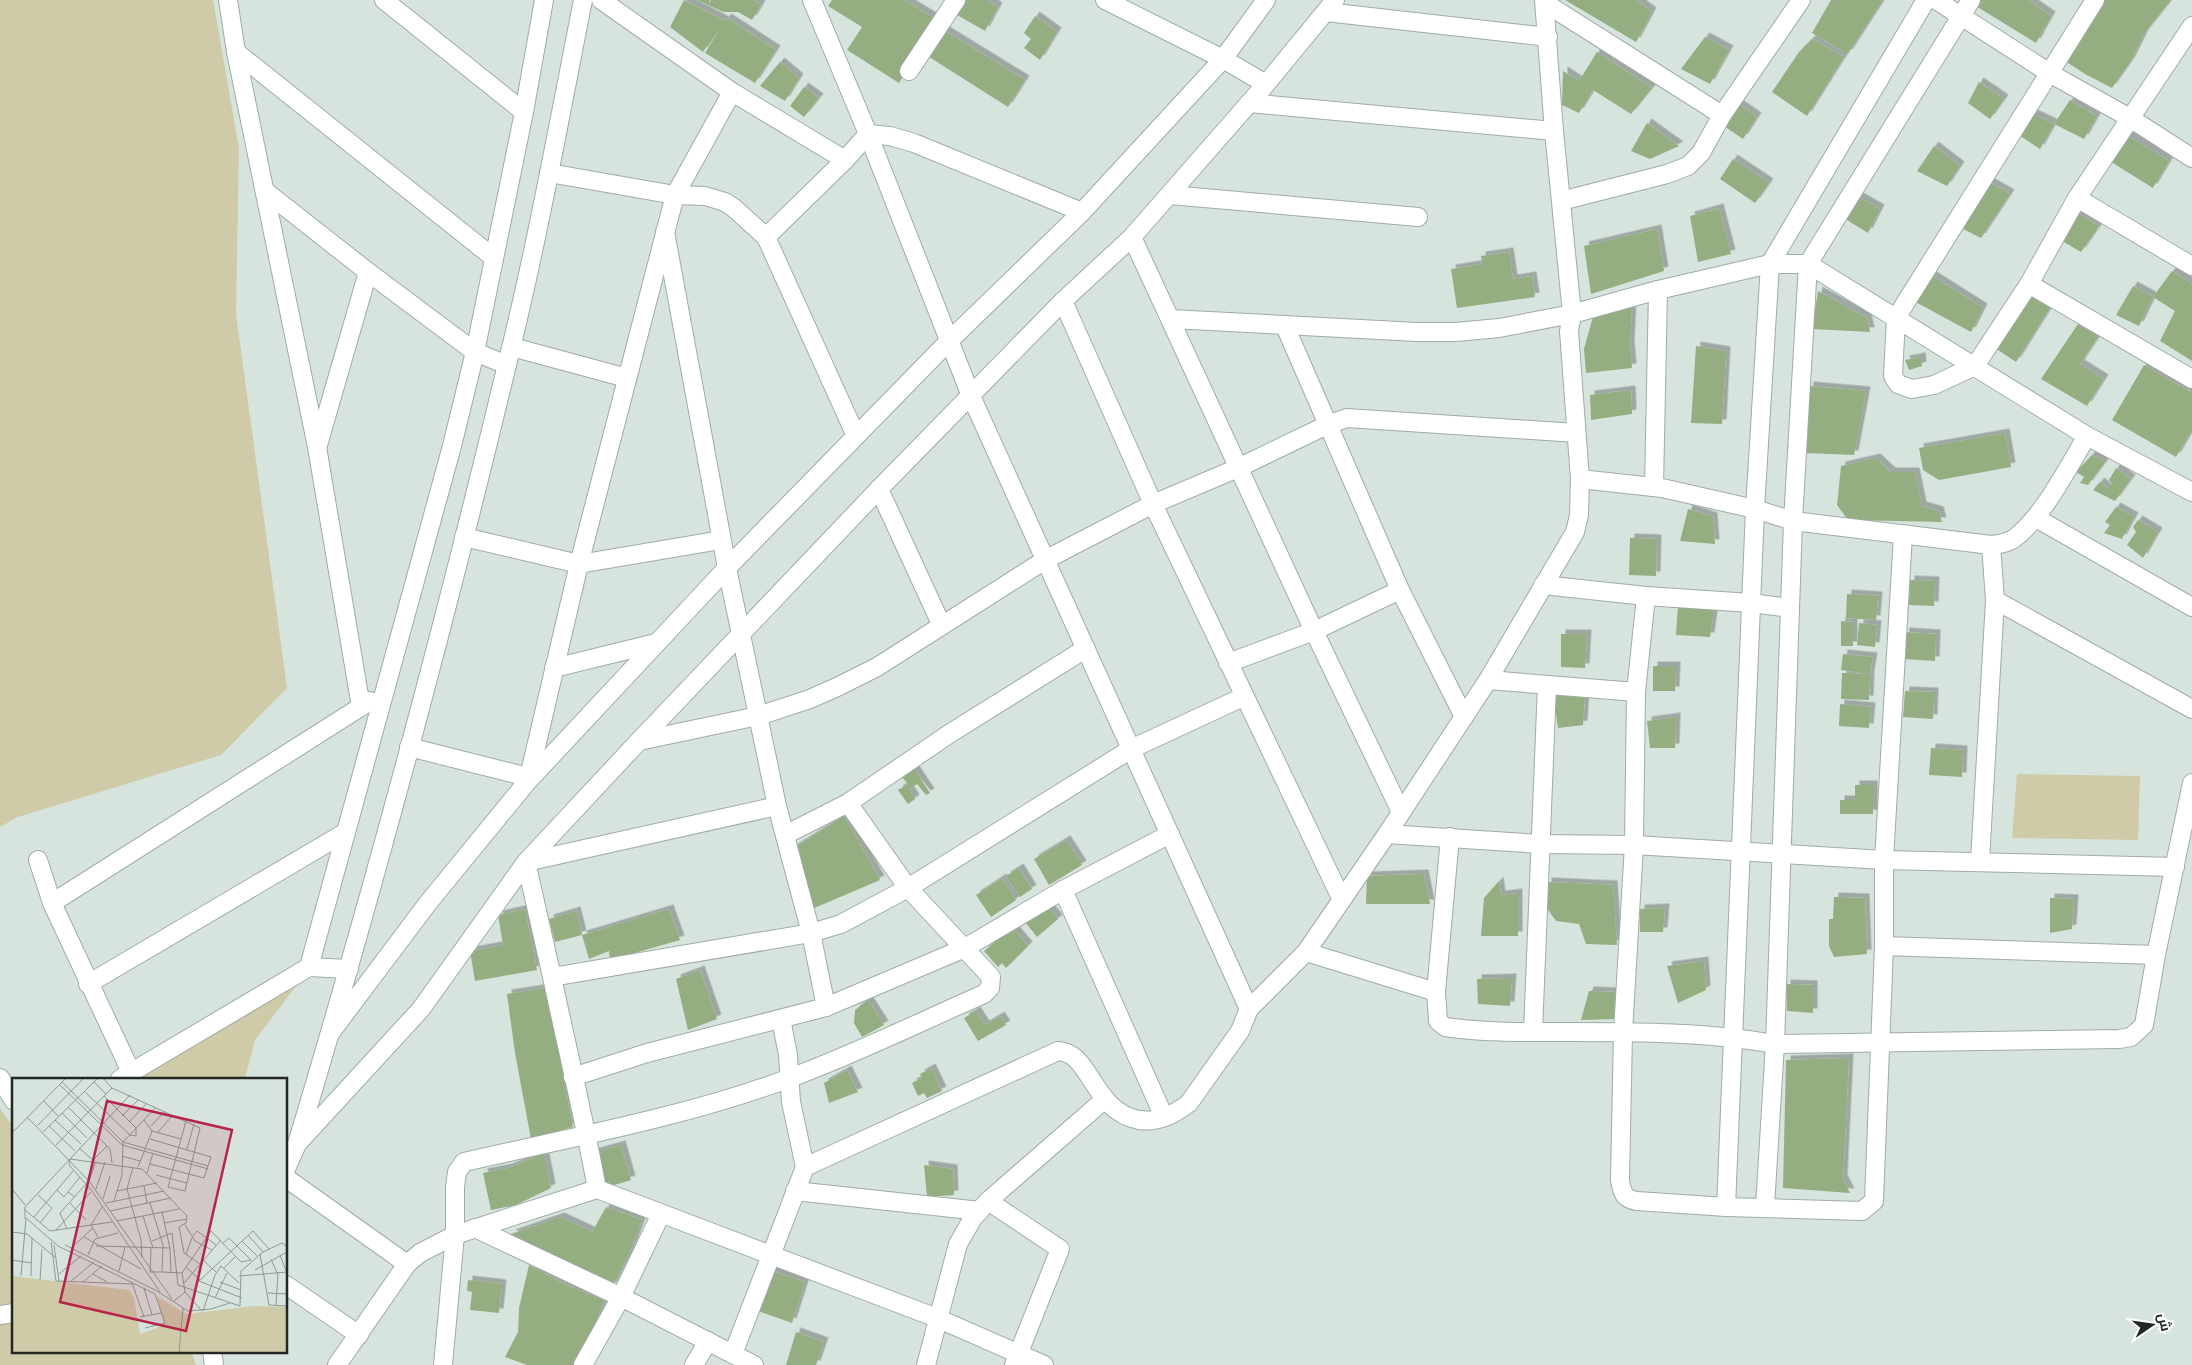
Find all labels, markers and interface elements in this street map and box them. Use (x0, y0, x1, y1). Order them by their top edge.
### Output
inset map (12, 1078, 288, 1352)
north arrow (2127, 1300, 2177, 1350)
text: ش (2154, 1312, 2174, 1333)

